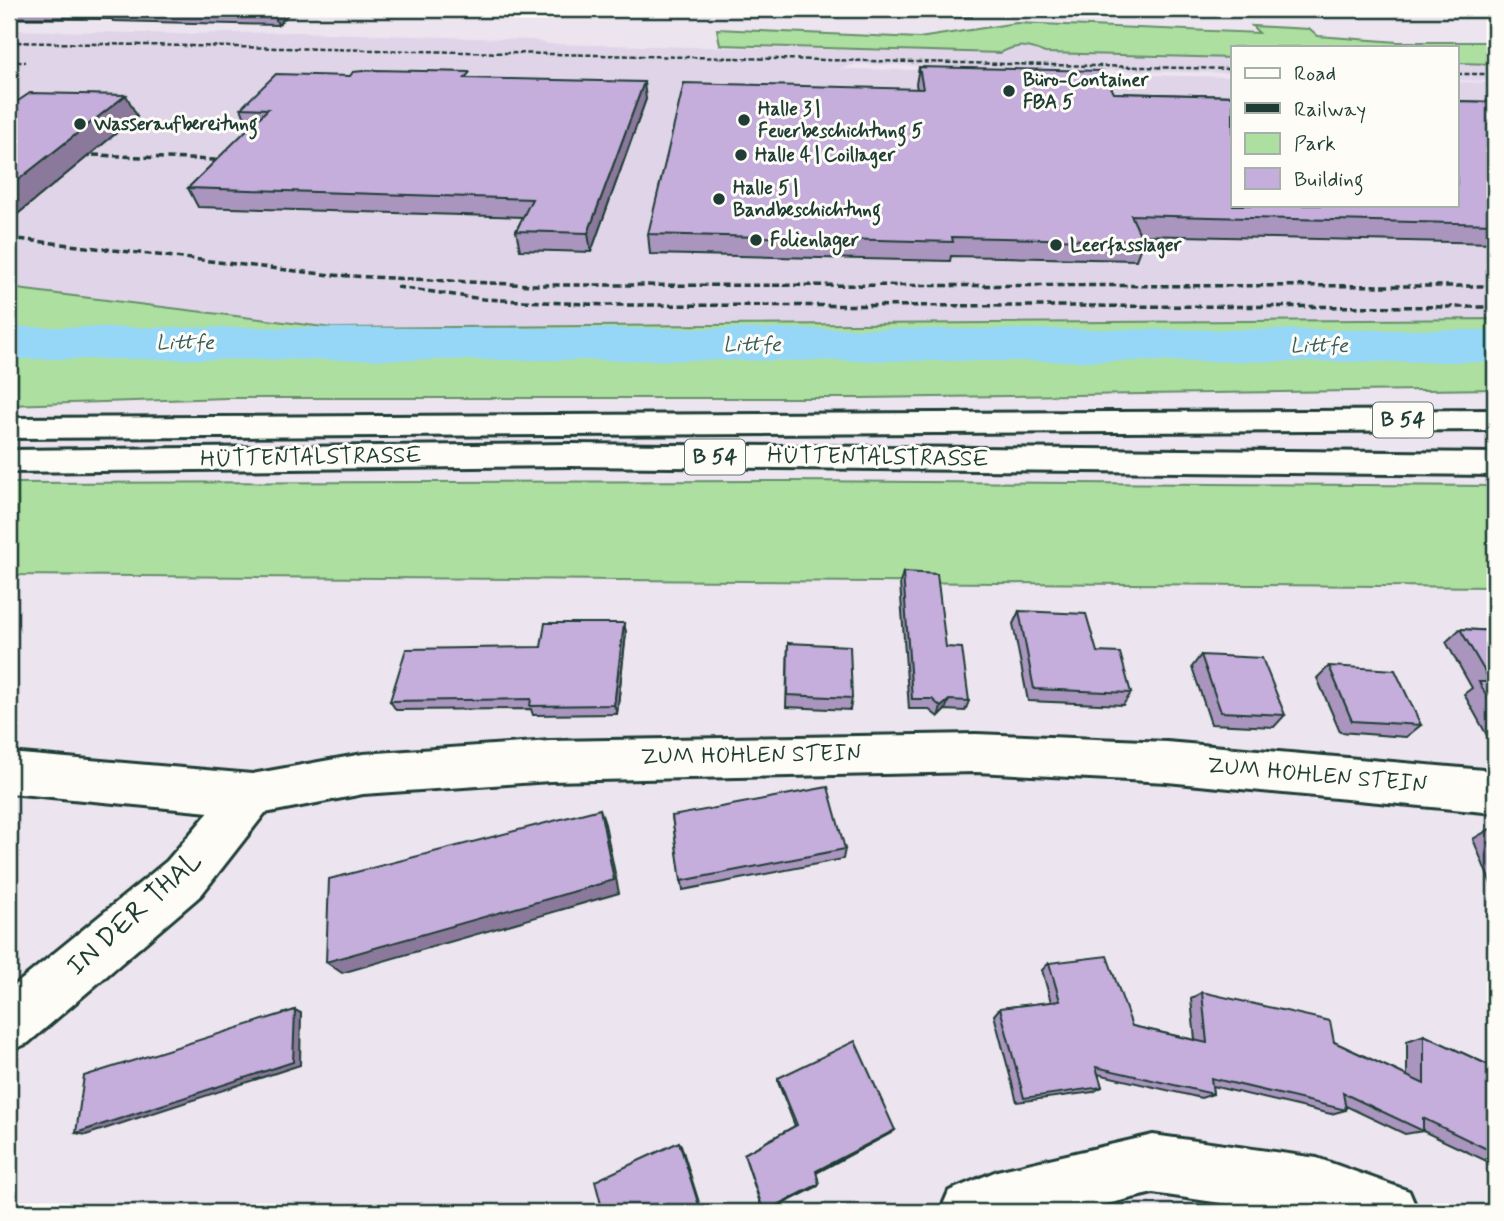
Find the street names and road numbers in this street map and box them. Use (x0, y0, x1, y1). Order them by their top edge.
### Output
road number: B 54 (1373, 402, 1433, 438)
road number: B 54 (685, 440, 745, 475)
street label: HÜTTENTALSTRASSE (200, 441, 422, 475)
street label: HÜTTENTALSTRASSE (767, 441, 989, 475)
street label: ZUM HOHLEN STEIN (640, 739, 862, 773)
street label: ZUM HOHLEN STEIN (1206, 751, 1428, 801)
street label: IN DER THAL (59, 843, 211, 985)

